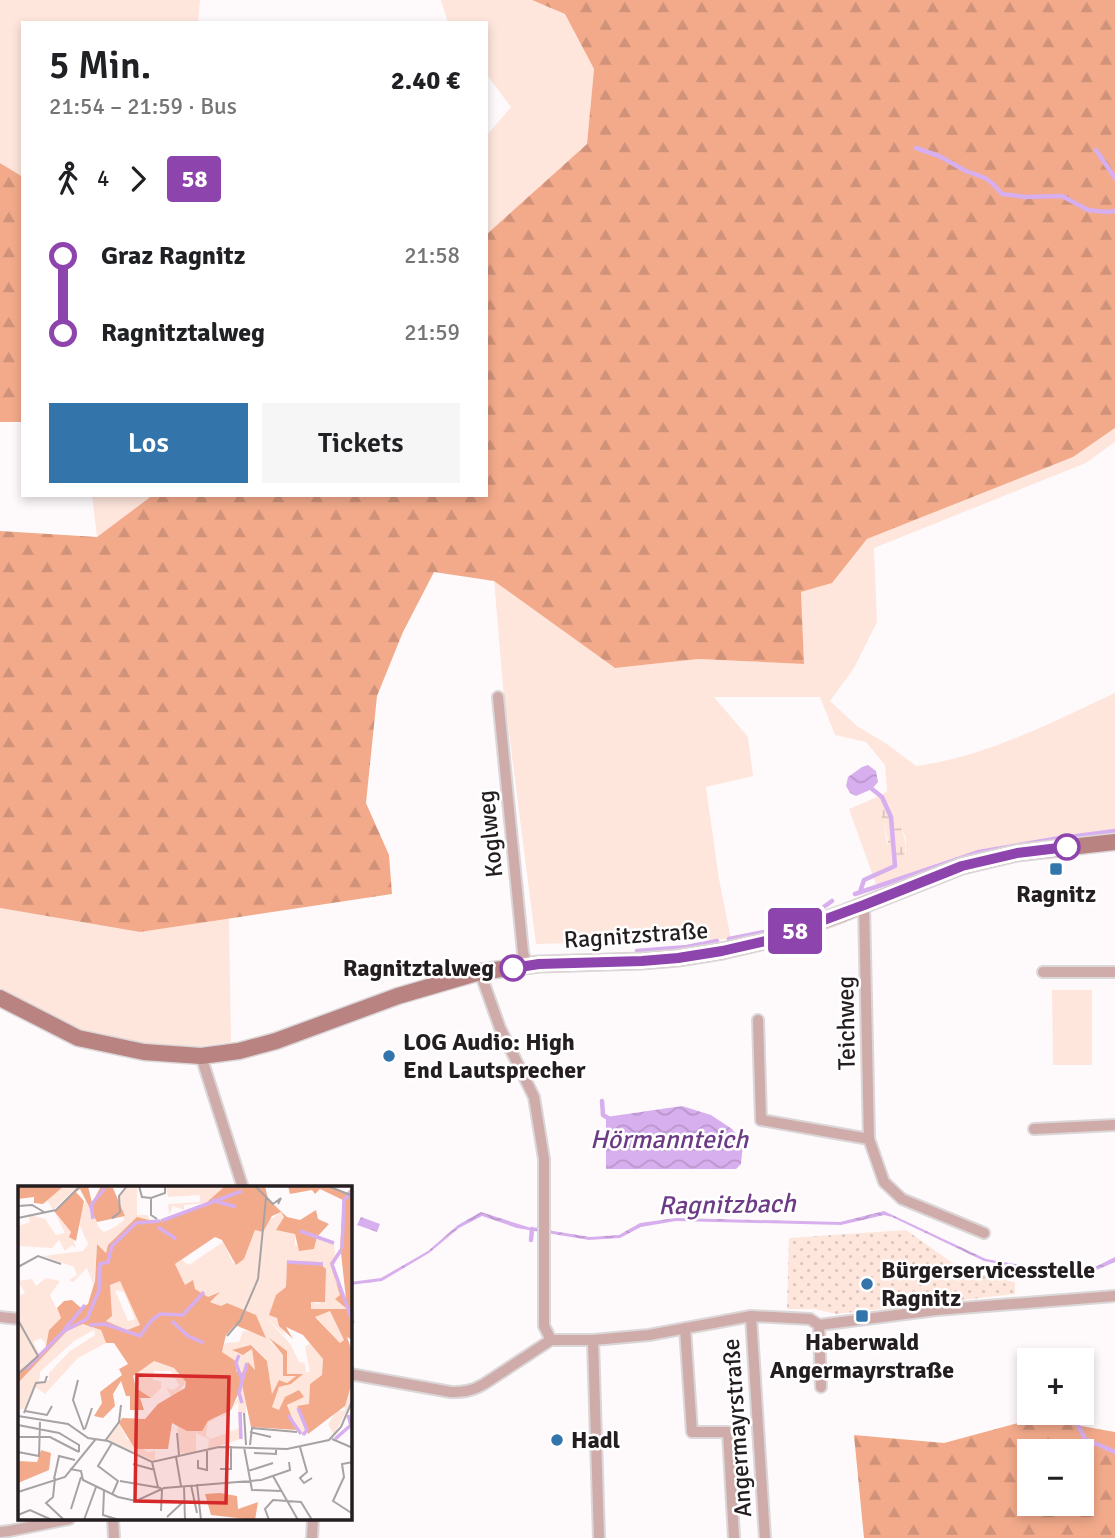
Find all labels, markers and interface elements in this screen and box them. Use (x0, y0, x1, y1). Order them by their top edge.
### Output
text: 5 Min. (49, 42, 151, 89)
text: 2.40 € (391, 65, 460, 97)
text: 21:54 – 21:59 · Bus (49, 92, 237, 121)
icon: walk (49, 160, 87, 198)
icon: forward (119, 160, 157, 198)
text: 4 (97, 164, 109, 193)
text: 58 (181, 164, 207, 194)
text: Graz Ragnitz (101, 240, 245, 272)
text: 21:58 (404, 241, 460, 270)
text: Ragnitztalweg (101, 317, 265, 349)
text: 21:59 (404, 318, 460, 347)
button: Los (49, 403, 248, 483)
button: Tickets (262, 403, 460, 483)
street label: Koglweg (471, 789, 509, 879)
unlabelled marker (1054, 834, 1080, 860)
marker: Ragnitz (1048, 861, 1064, 877)
place label: Ragnitz (1016, 879, 1096, 909)
line badge: 58 (764, 908, 826, 954)
street label: Ragnitzstraße (563, 915, 709, 955)
text: 58 (782, 916, 808, 946)
place label: Ragnitztalweg (343, 953, 494, 983)
marker: Ragnitztalweg (500, 955, 526, 981)
street label: Teichweg (830, 976, 862, 1070)
place label: LOG Audio: High End Lautsprecher (403, 1027, 586, 1085)
marker: LOG Audio: High End Lautsprecher (381, 1048, 397, 1064)
water label: Hörmannteich (590, 1124, 749, 1156)
inset map (18, 1186, 352, 1520)
water label: Ragnitzbach (658, 1188, 797, 1222)
place label: Bürgerservicesstelle Ragnitz (881, 1255, 1095, 1313)
marker: Bürgerservicesstelle Ragnitz (859, 1276, 875, 1292)
marker: Haberwald Angermayrstraße (854, 1308, 870, 1324)
place label: Haberwald Angermayrstraße (770, 1327, 954, 1385)
street label: Angermayrstraße (716, 1338, 758, 1518)
map controls (1017, 1348, 1094, 1516)
button: + (1017, 1348, 1094, 1425)
place label: Hadl (571, 1425, 621, 1455)
marker: Hadl (549, 1432, 565, 1448)
button: − (1017, 1439, 1094, 1516)

